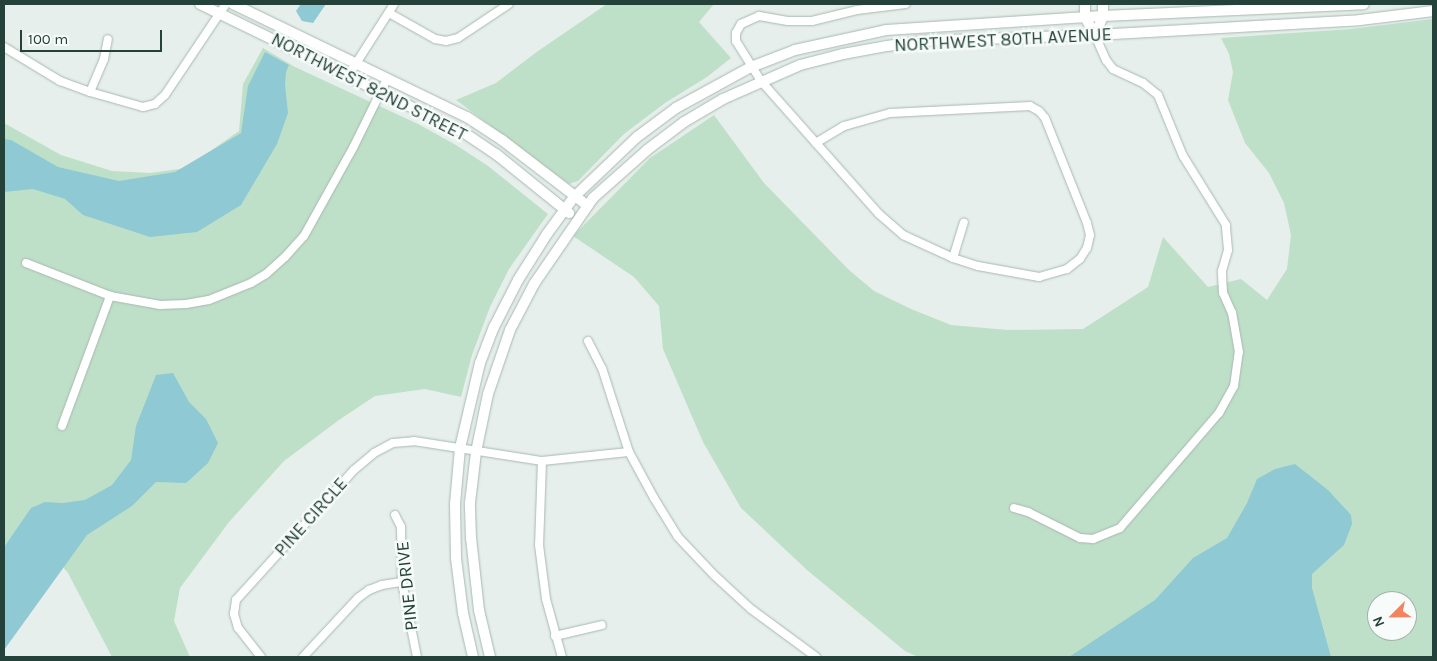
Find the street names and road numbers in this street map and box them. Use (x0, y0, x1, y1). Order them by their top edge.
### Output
street label: NORTHWEST 80TH AVENUE (894, 24, 1112, 56)
street label: NORTHWEST 82ND STREET (268, 28, 470, 146)
street label: PINE CIRCLE (270, 473, 352, 561)
street label: PINE DRIVE (392, 540, 422, 632)

